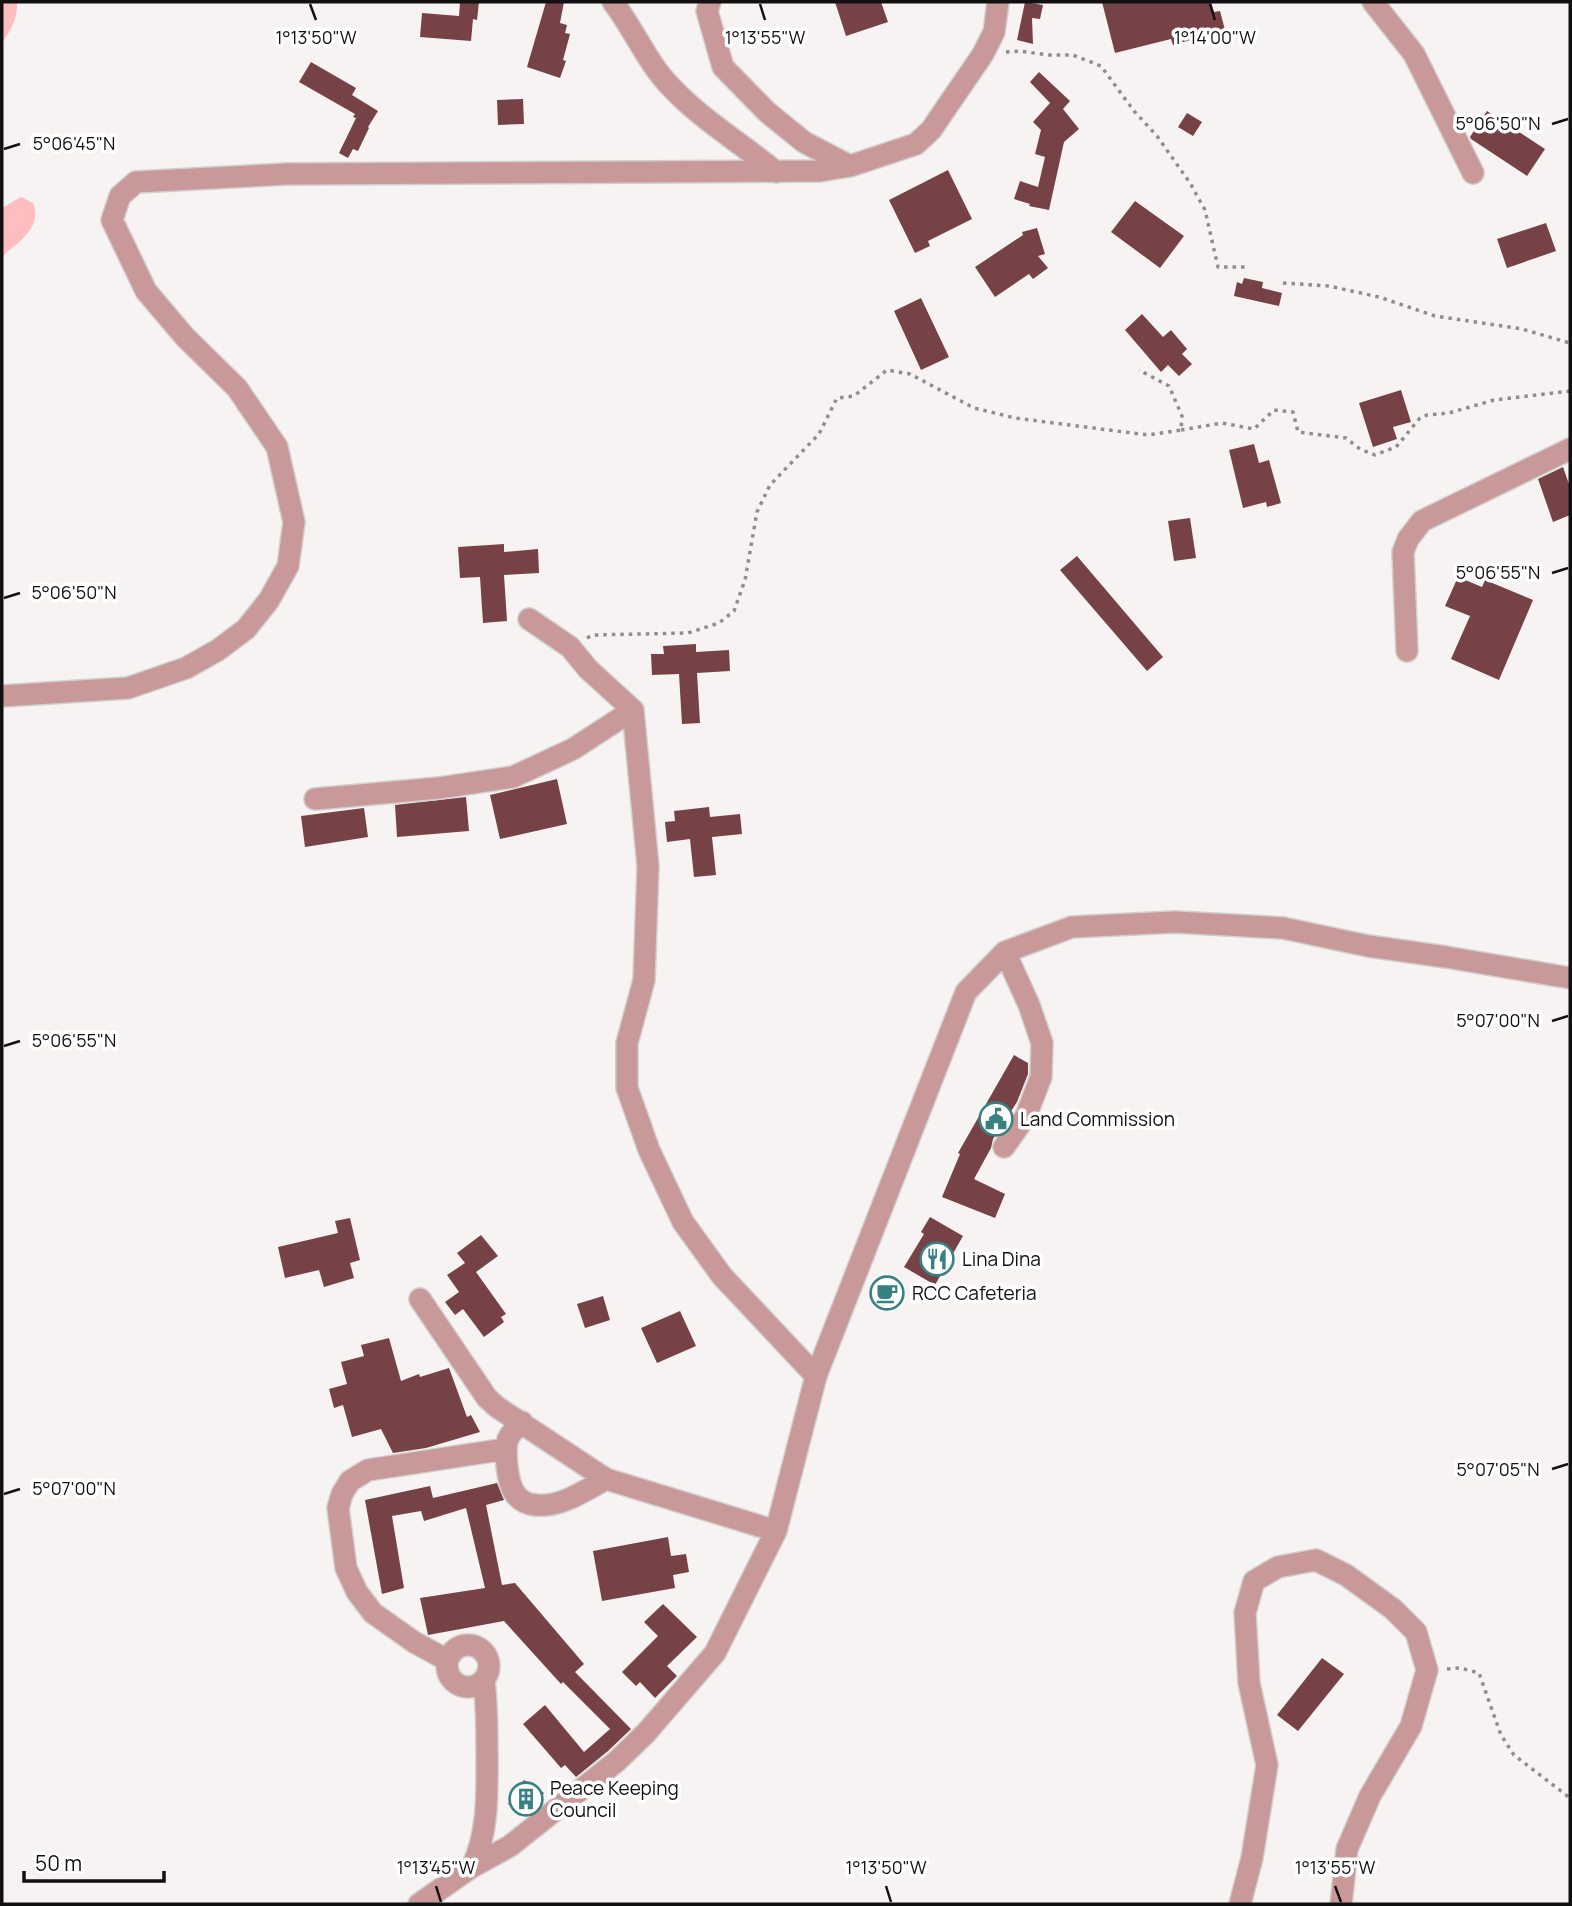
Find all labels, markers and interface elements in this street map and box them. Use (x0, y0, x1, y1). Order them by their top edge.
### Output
text: 1°13'50"W (275, 25, 357, 49)
text: 1°13'55"W (725, 25, 805, 49)
text: 1°14'00"W (1174, 25, 1256, 49)
text: 5°06'50"N (1455, 111, 1541, 135)
text: 5°06'45"N (33, 131, 115, 155)
text: 5°06'55"N (1456, 560, 1540, 584)
text: 5°06'50"N (31, 580, 117, 604)
text: 5°07'00"N (1456, 1008, 1540, 1032)
text: 5°06'55"N (32, 1028, 116, 1052)
public building icon: Land Commission (977, 1100, 1015, 1138)
place label: Land Commission (1020, 1106, 1175, 1132)
restaurant icon: Lina Dina (918, 1240, 956, 1278)
place label: Lina Dina (962, 1246, 1041, 1272)
cafe icon: RCC Cafeteria (868, 1274, 906, 1312)
place label: RCC Cafeteria (912, 1280, 1037, 1306)
text: 5°07'05"N (1456, 1457, 1540, 1481)
text: 5°07'00"N (32, 1476, 116, 1500)
place label: Peace Keeping Council (550, 1775, 679, 1823)
building icon: Peace Keeping Council (507, 1780, 545, 1818)
scale bar (24, 1840, 164, 1884)
text: 50 m (35, 1849, 82, 1877)
text: 1°13'45"W (397, 1855, 475, 1879)
text: 1°13'50"W (845, 1855, 927, 1879)
text: 1°13'55"W (1295, 1855, 1375, 1879)

